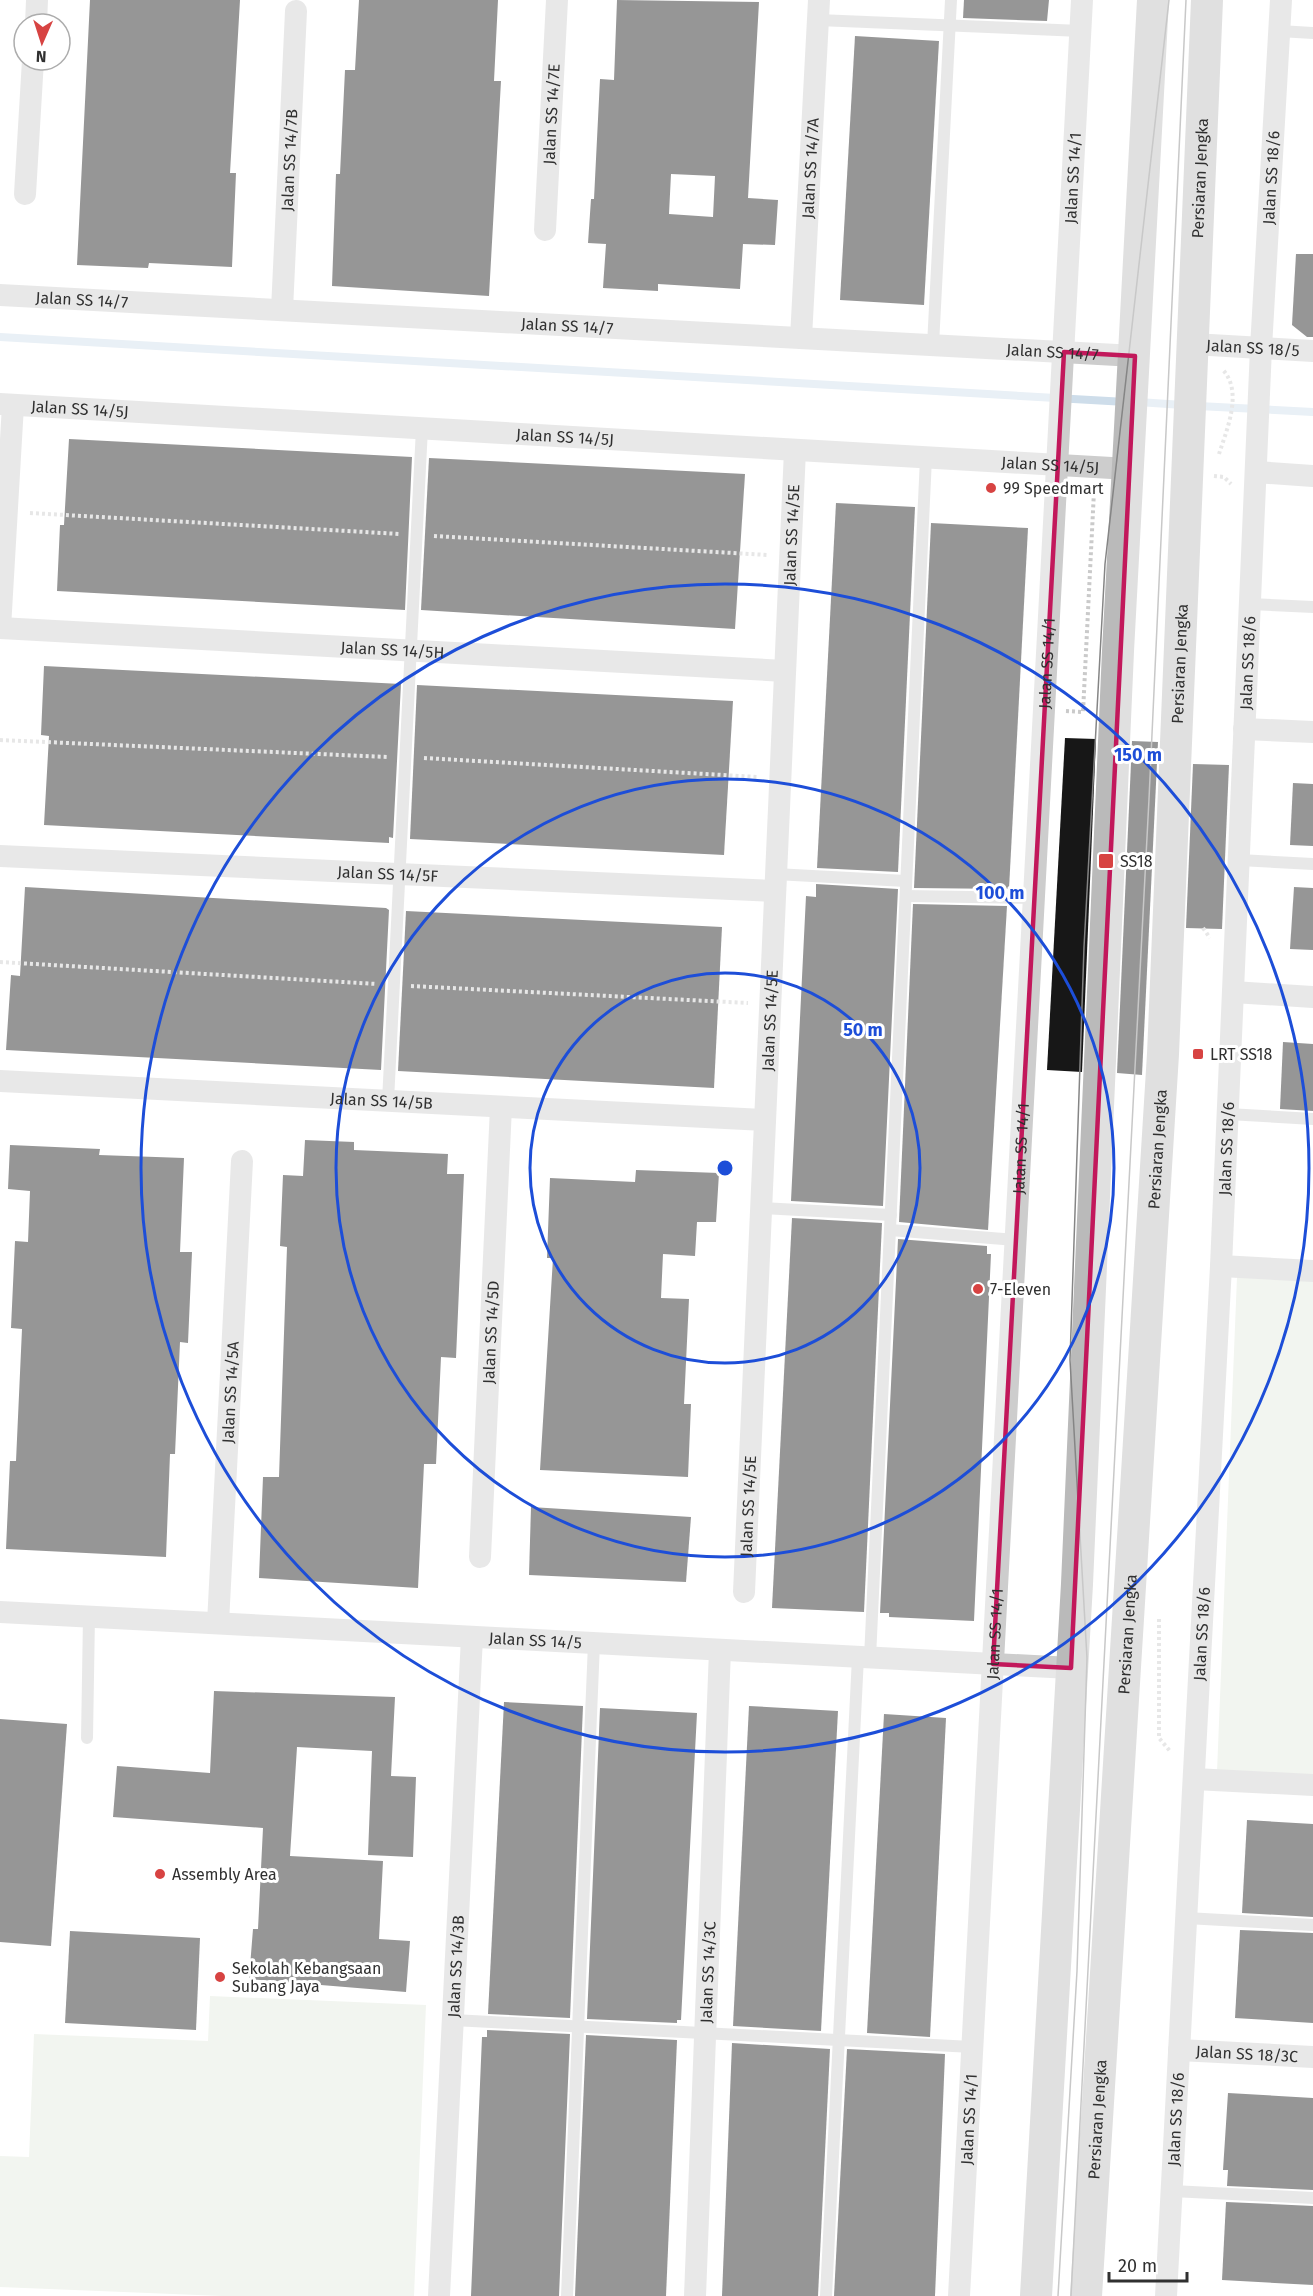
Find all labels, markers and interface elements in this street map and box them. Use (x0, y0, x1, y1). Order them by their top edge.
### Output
north arrow (12, 12, 72, 72)
text: N (35, 47, 47, 66)
street label: Jalan SS 14/7E (539, 63, 563, 165)
street label: Jalan SS 14/7B (277, 108, 301, 212)
street label: Jalan SS 14/7A (798, 116, 822, 219)
street label: Persiaran Jengka (1188, 118, 1212, 239)
street label: Jalan SS 18/6 (1259, 130, 1283, 225)
street label: Jalan SS 14/1 (1061, 132, 1084, 224)
street label: Jalan SS 14/7 (35, 287, 129, 311)
street label: Jalan SS 14/7 (520, 314, 614, 337)
street label: Jalan SS 18/5 (1206, 335, 1300, 360)
street label: Jalan SS 14/7 (1006, 340, 1099, 364)
street label: Jalan SS 14/5J (30, 396, 129, 421)
street label: Jalan SS 14/5J (516, 424, 614, 449)
street label: Jalan SS 14/5J (1001, 452, 1100, 477)
place label: 99 Speedmart (1003, 479, 1104, 498)
marker: 99 Speedmart (984, 481, 998, 495)
street label: Jalan SS 14/5E (779, 484, 803, 586)
street label: Persiaran Jengka (1167, 603, 1191, 724)
street label: Jalan SS 18/6 (1236, 616, 1259, 710)
street label: Jalan SS 14/1 (1035, 617, 1058, 709)
street label: Jalan SS 14/5H (340, 637, 445, 662)
text: 150 m (1114, 744, 1162, 766)
marker: SS18 (1097, 852, 1115, 870)
place label: SS18 (1120, 852, 1153, 871)
street label: Jalan SS 14/5F (337, 862, 439, 885)
text: 100 m (976, 882, 1024, 904)
street label: Jalan SS 14/5E (758, 969, 781, 1072)
text: 50 m (843, 1019, 883, 1041)
place label: LRT SS18 (1210, 1045, 1273, 1064)
marker: LRT SS18 (1191, 1047, 1205, 1061)
street label: Jalan SS 14/5B (330, 1088, 434, 1113)
street label: Persiaran Jengka (1144, 1089, 1170, 1210)
street label: Jalan SS 18/6 (1215, 1101, 1238, 1196)
street label: Jalan SS 14/1 (1009, 1103, 1032, 1195)
centre of rings (715, 1158, 735, 1178)
street label: Jalan SS 14/5D (479, 1280, 502, 1384)
place label: 7-Eleven (990, 1280, 1051, 1299)
marker: 7-Eleven (971, 1282, 985, 1296)
street label: Jalan SS 14/5A (218, 1340, 242, 1444)
street label: Jalan SS 14/5E (736, 1455, 760, 1557)
street label: Persiaran Jengka (1114, 1574, 1140, 1695)
street label: Jalan SS 18/6 (1189, 1586, 1213, 1681)
street label: Jalan SS 14/1 (983, 1588, 1006, 1680)
street label: Jalan SS 14/5 (488, 1628, 582, 1652)
place label: Assembly Area (172, 1865, 277, 1884)
marker: Assembly Area (153, 1867, 167, 1881)
street label: Jalan SS 14/3B (443, 1914, 468, 2018)
street label: Jalan SS 14/3C (696, 1921, 719, 2024)
place label: Sekolah Kebangsaan Subang Jaya (232, 1959, 381, 1996)
marker: Sekolah Kebangsaan Subang Jaya (213, 1970, 227, 1984)
street label: Jalan SS 18/3C (1195, 2041, 1299, 2066)
street label: Persiaran Jengka (1084, 2059, 1110, 2180)
street label: Jalan SS 18/6 (1163, 2072, 1187, 2167)
street label: Jalan SS 14/1 (957, 2073, 980, 2165)
scale bar (1109, 2245, 1187, 2283)
text: 20 m (1118, 2255, 1157, 2277)

